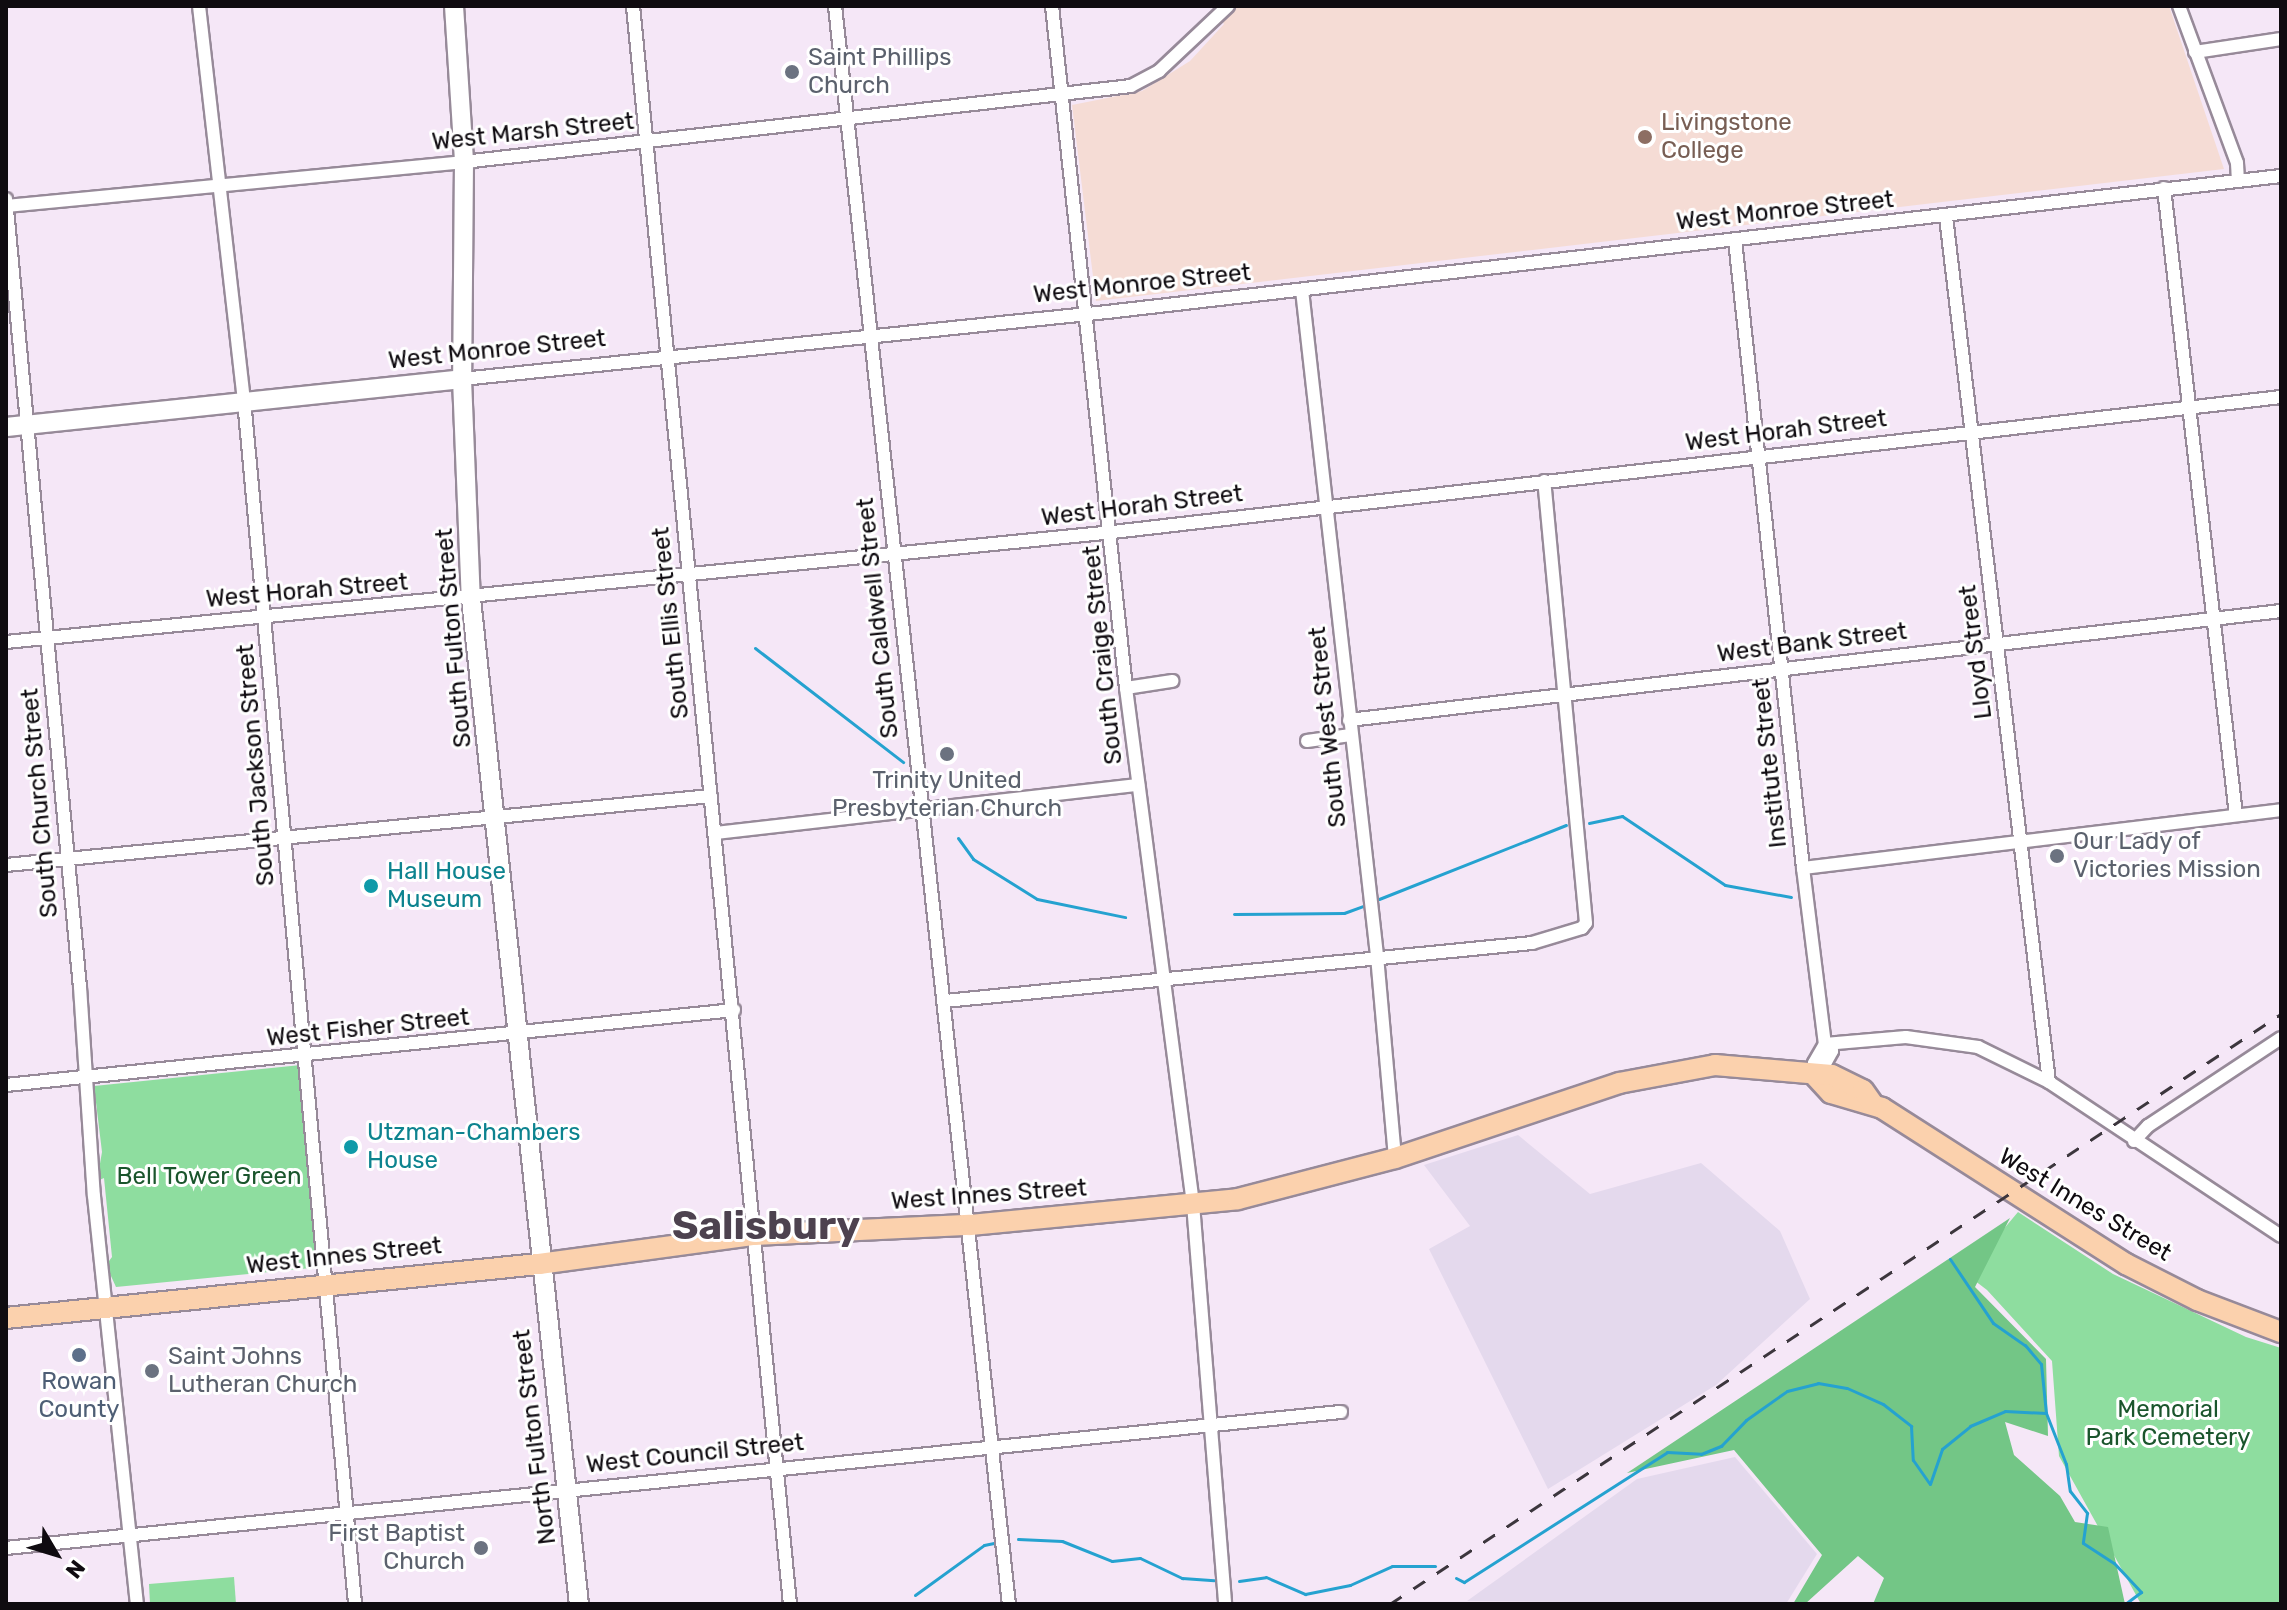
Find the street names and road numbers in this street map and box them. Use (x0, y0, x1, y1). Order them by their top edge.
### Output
street label: West Marsh Street (430, 107, 636, 157)
street label: West Monroe Street (1675, 185, 1895, 237)
street label: West Monroe Street (1032, 258, 1252, 310)
street label: West Monroe Street (387, 324, 607, 376)
street label: West Horah Street (1684, 404, 1888, 458)
street label: West Horah Street (1040, 479, 1244, 533)
street label: South Caldwell Street (851, 496, 905, 740)
street label: South Ellis Street (647, 526, 695, 720)
street label: South Fulton Street (430, 527, 478, 749)
street label: South Craige Street (1077, 544, 1129, 766)
street label: West Horah Street (205, 568, 409, 614)
street label: Lloyd Street (1953, 583, 1999, 721)
street label: West Bank Street (1715, 617, 1909, 669)
street label: South West Street (1303, 625, 1353, 829)
street label: South Jackson Street (231, 643, 281, 887)
street label: Institute Street (1747, 677, 1793, 849)
street label: South Church Street (16, 687, 64, 919)
street label: West Fisher Street (265, 1003, 471, 1053)
street label: West Innes Street (1993, 1142, 2177, 1268)
street label: West Innes Street (890, 1174, 1088, 1216)
street label: West Innes Street (245, 1231, 443, 1281)
street label: North Fulton Street (508, 1328, 562, 1546)
street label: West Council Street (585, 1428, 805, 1480)

